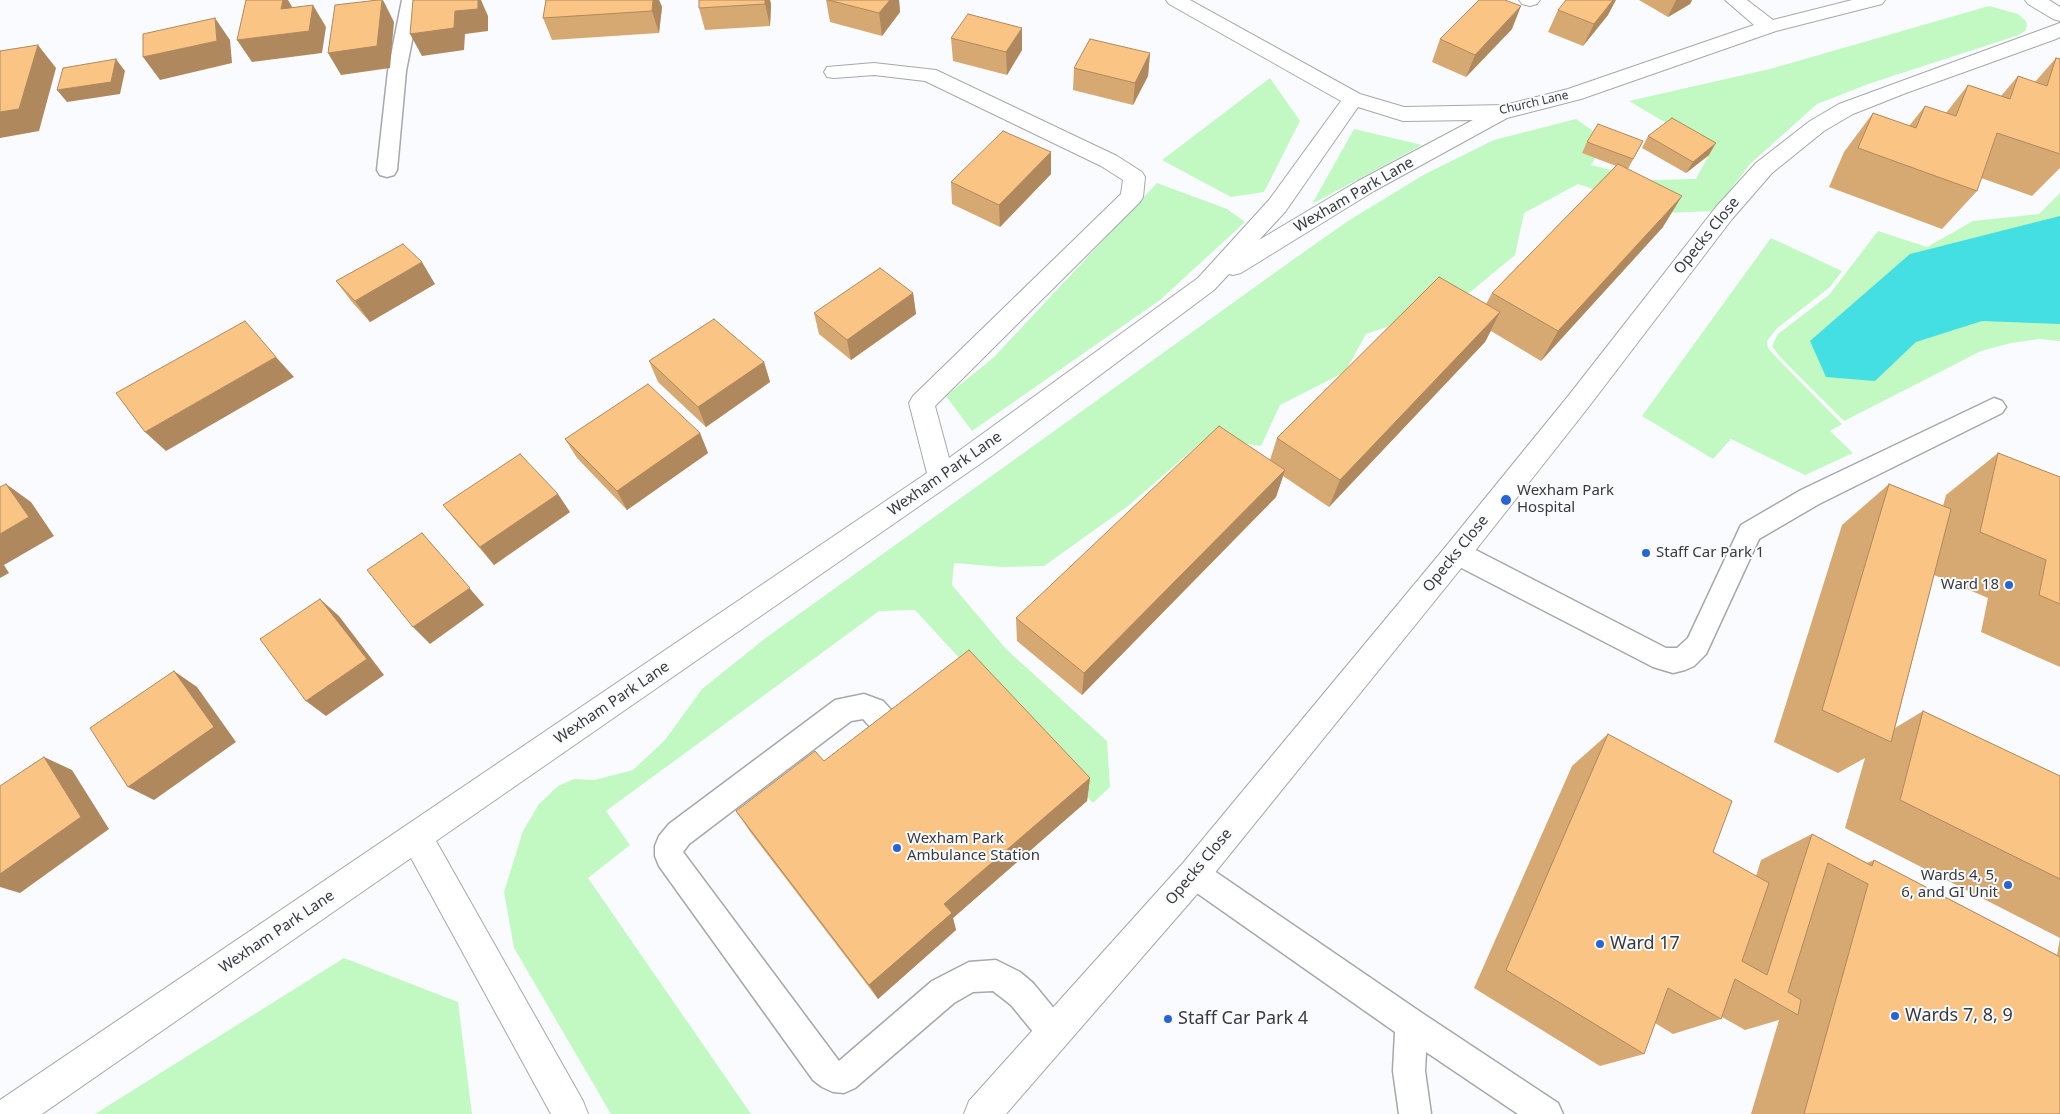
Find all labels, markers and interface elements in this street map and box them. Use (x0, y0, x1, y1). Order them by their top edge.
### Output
street label: Church Lane (1498, 88, 1570, 118)
street label: Wexham Park Lane (1291, 153, 1417, 237)
street label: Opecks Close (1671, 194, 1743, 278)
street label: Wexham Park Lane (885, 428, 1005, 520)
place label: Wexham Park Hospital (1517, 482, 1614, 517)
marker: Wexham Park Hospital (1499, 493, 1513, 507)
street label: Opecks Close (1420, 512, 1492, 596)
place label: Staff Car Park 1 (1656, 544, 1764, 562)
marker: Staff Car Park 1 (1640, 547, 1652, 559)
place label: Ward 18 (1941, 576, 1999, 594)
marker: Ward 18 (2003, 579, 2015, 591)
street label: Wexham Park Lane (551, 658, 673, 748)
street label: Opecks Close (1162, 825, 1236, 909)
place label: Wexham Park Ambulance Station (907, 830, 1040, 865)
marker: Wexham Park Ambulance Station (891, 842, 903, 854)
place label: Wards 4, 5, 6, and GI Unit (1901, 867, 1998, 902)
marker: Wards 4, 5, 6, and GI Unit (2002, 879, 2014, 891)
street label: Wexham Park Lane (216, 887, 338, 977)
place label: Ward 17 (1610, 933, 1680, 955)
marker: Ward 17 (1594, 938, 1606, 950)
place label: Wards 7, 8, 9 (1905, 1005, 2013, 1027)
place label: Staff Car Park 4 (1178, 1008, 1308, 1030)
marker: Wards 7, 8, 9 (1889, 1010, 1901, 1022)
marker: Staff Car Park 4 (1162, 1013, 1174, 1025)

